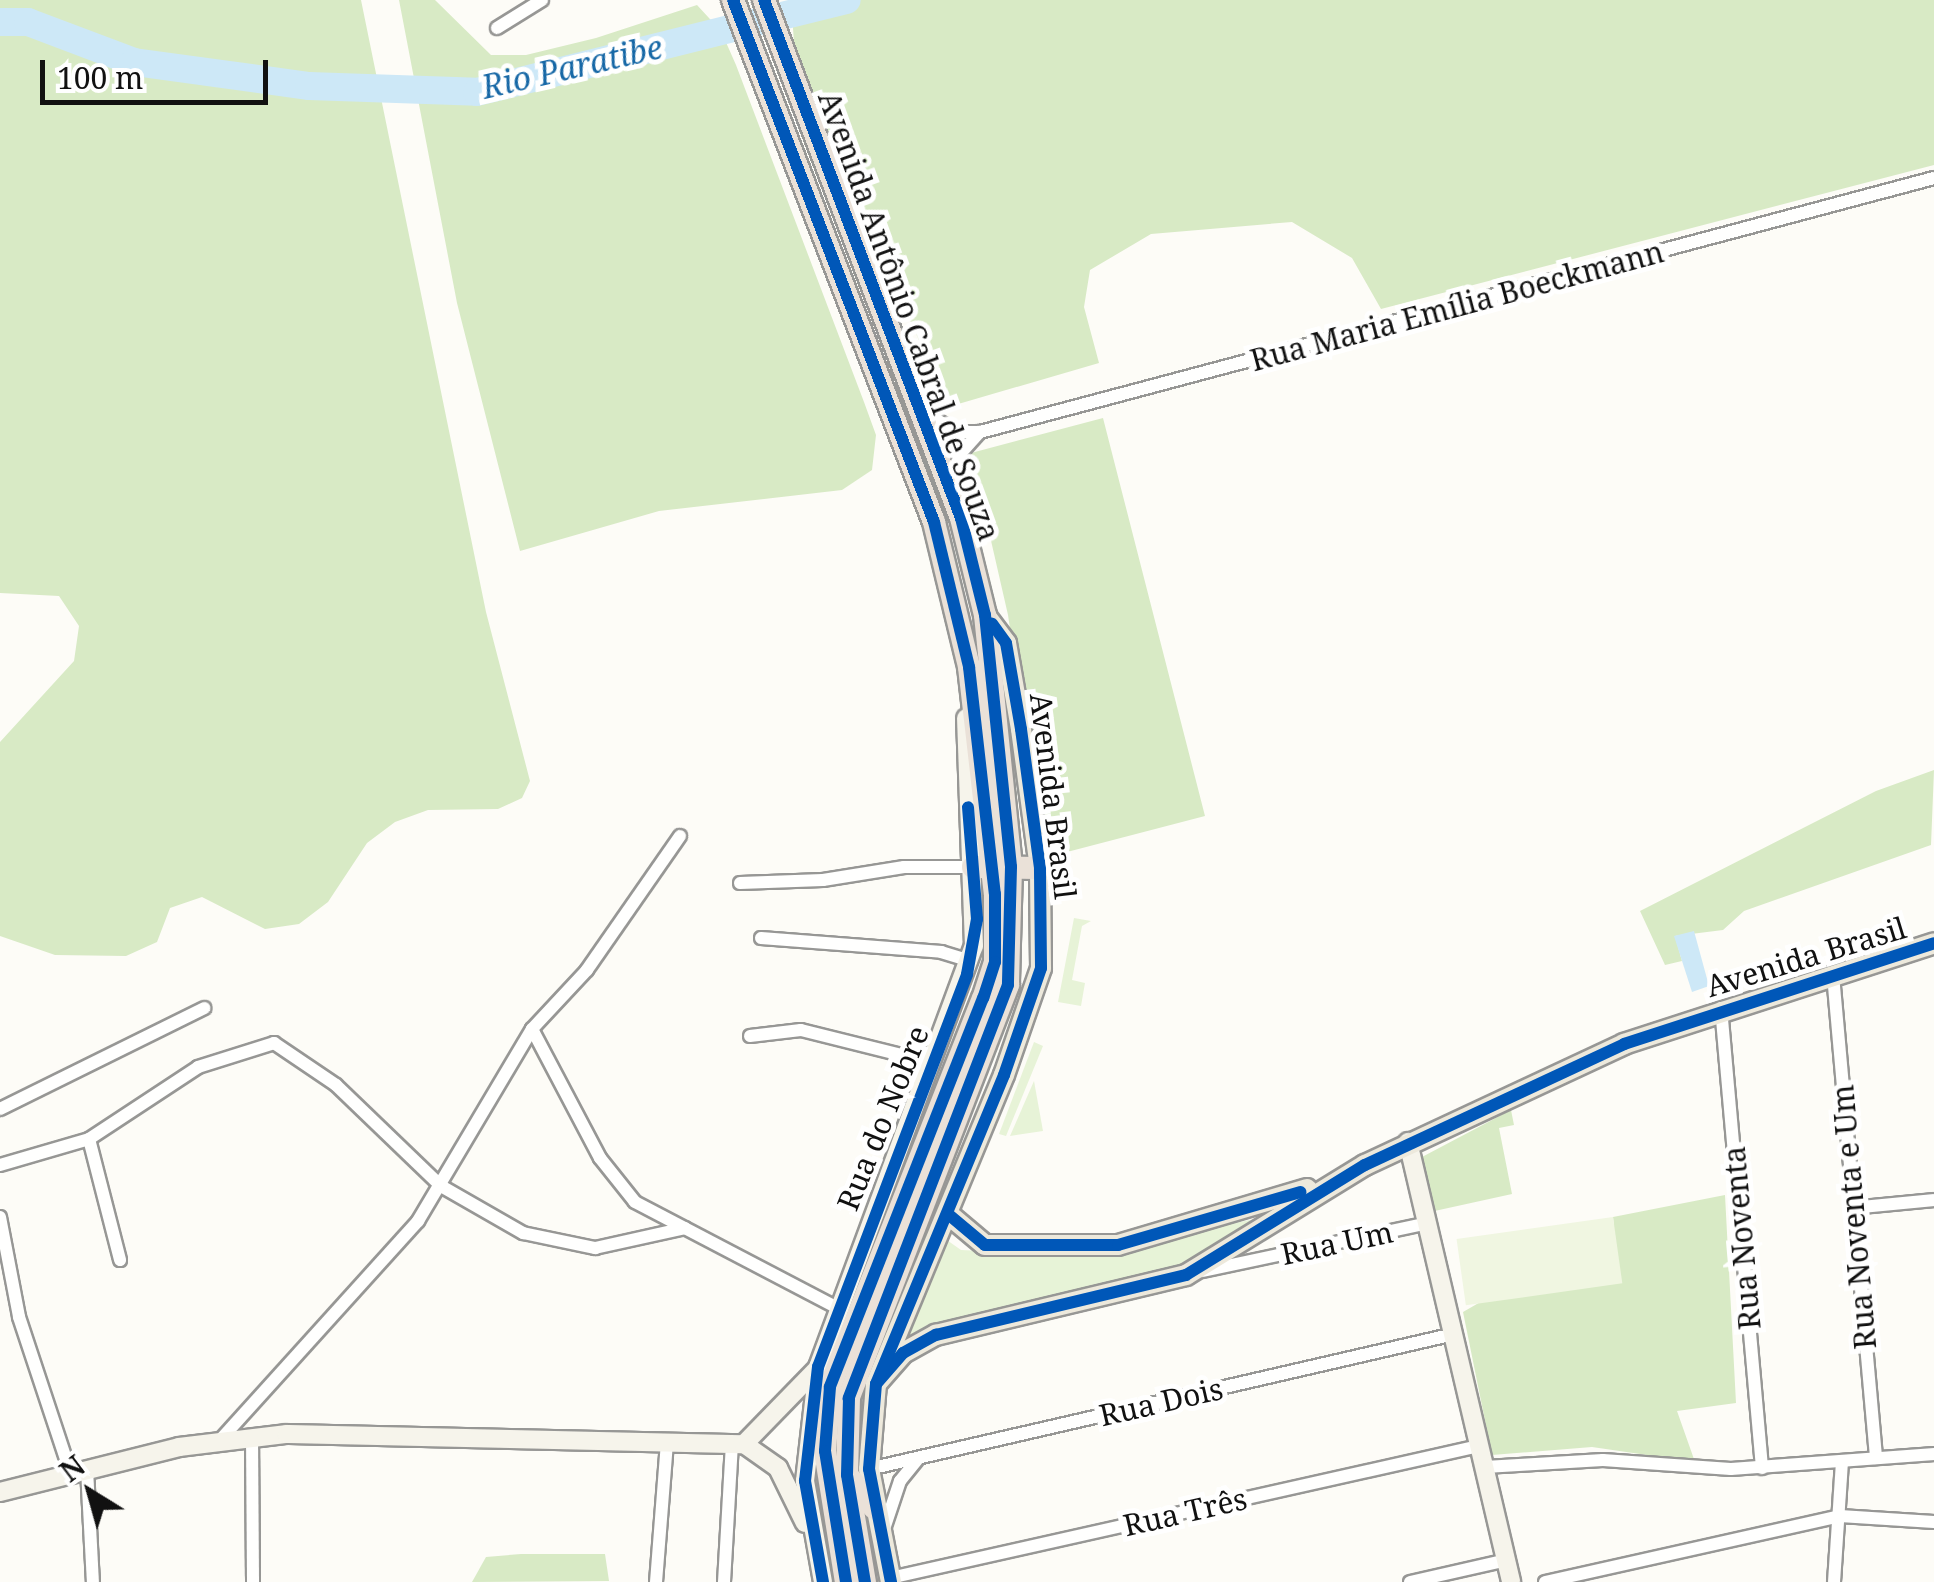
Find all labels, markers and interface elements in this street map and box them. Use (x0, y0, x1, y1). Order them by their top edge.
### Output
water label: Rio Paratibe (478, 28, 666, 106)
scale bar (45, 40, 272, 102)
text: 100 m (57, 57, 143, 98)
street label: Avenida Antônio Cabral de Souza (811, 86, 1007, 546)
street label: Rua Maria Emília Boeckmann (1246, 233, 1668, 379)
street label: Avenida Brasil (1023, 691, 1083, 901)
street label: Avenida Brasil (1702, 909, 1910, 1005)
street label: Rua do Nobre (830, 1021, 936, 1215)
street label: Rua Noventa e Um (1825, 1083, 1883, 1351)
street label: Rua Noventa (1716, 1145, 1768, 1331)
street label: Rua Um (1278, 1214, 1396, 1272)
street label: Rua Dois (1096, 1370, 1226, 1434)
north arrow (40, 1442, 140, 1542)
text: N (52, 1446, 92, 1490)
street label: Rua Três (1120, 1480, 1250, 1544)

